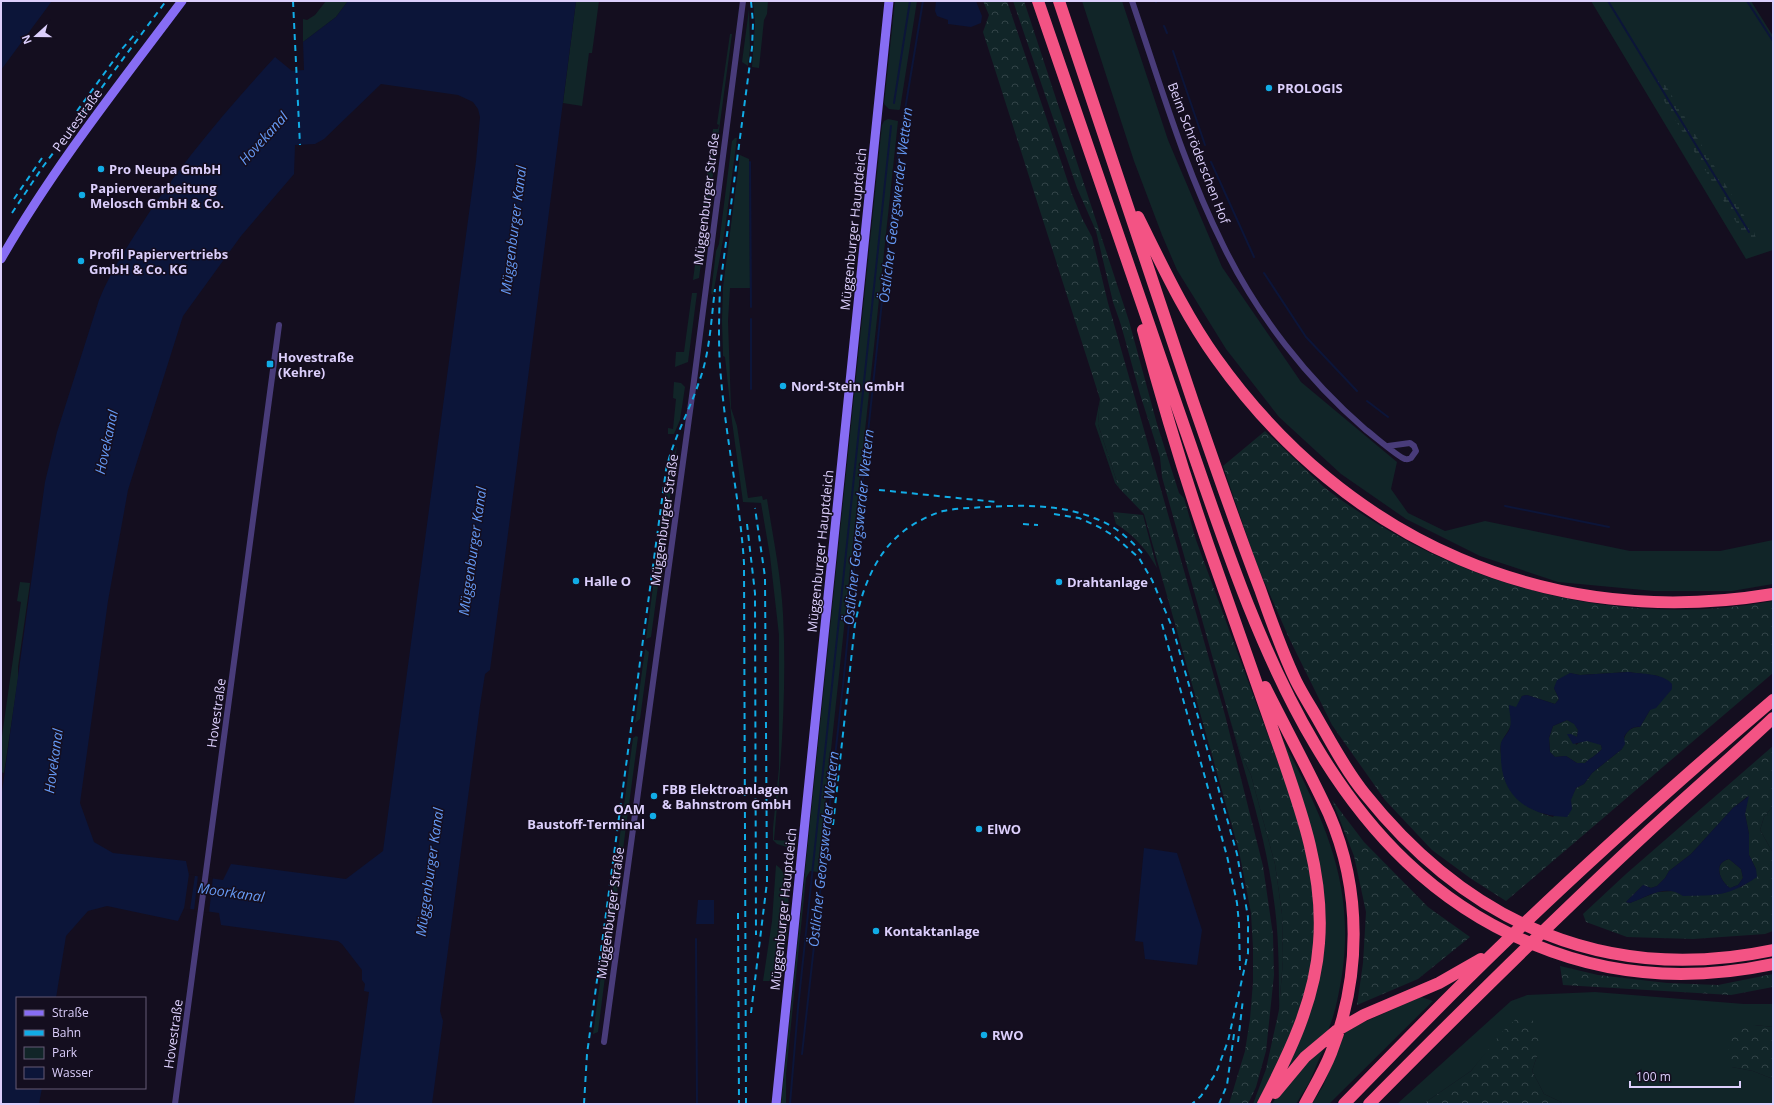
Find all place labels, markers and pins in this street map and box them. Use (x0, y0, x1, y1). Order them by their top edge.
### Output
place label: PROLOGIS (1277, 79, 1343, 97)
marker: PROLOGIS (1264, 83, 1274, 93)
place label: Pro Neupa GmbH (109, 160, 221, 178)
marker: Pro Neupa GmbH (96, 164, 106, 174)
place label: Papierverarbeitung Melosch GmbH & Co. (90, 179, 224, 212)
marker: Papierverarbeitung Melosch GmbH & Co. (77, 190, 87, 200)
place label: Profil Papiervertriebs GmbH & Co. KG (89, 245, 228, 278)
marker: Profil Papiervertriebs GmbH & Co. KG (76, 256, 86, 266)
place label: Hovestraße (Kehre) (278, 348, 354, 381)
marker: Hovestraße (Kehre) (265, 359, 275, 369)
place label: Nord-Stein GmbH (791, 377, 905, 395)
marker: Nord-Stein GmbH (778, 381, 788, 391)
place label: Halle O (584, 572, 631, 590)
place label: Drahtanlage (1067, 573, 1148, 591)
marker: Halle O (571, 576, 581, 586)
marker: Drahtanlage (1054, 577, 1064, 587)
place label: FBB Elektroanlagen & Bahnstrom GmbH (662, 780, 791, 813)
marker: FBB Elektroanlagen & Bahnstrom GmbH (649, 791, 659, 801)
place label: OAM Baustoff-Terminal (527, 800, 645, 833)
marker: OAM Baustoff-Terminal (648, 811, 658, 821)
place label: ElWO (987, 820, 1021, 838)
marker: ElWO (974, 824, 984, 834)
place label: Kontaktanlage (884, 922, 980, 940)
marker: Kontaktanlage (871, 926, 881, 936)
place label: RWO (992, 1026, 1024, 1044)
marker: RWO (979, 1030, 989, 1040)

